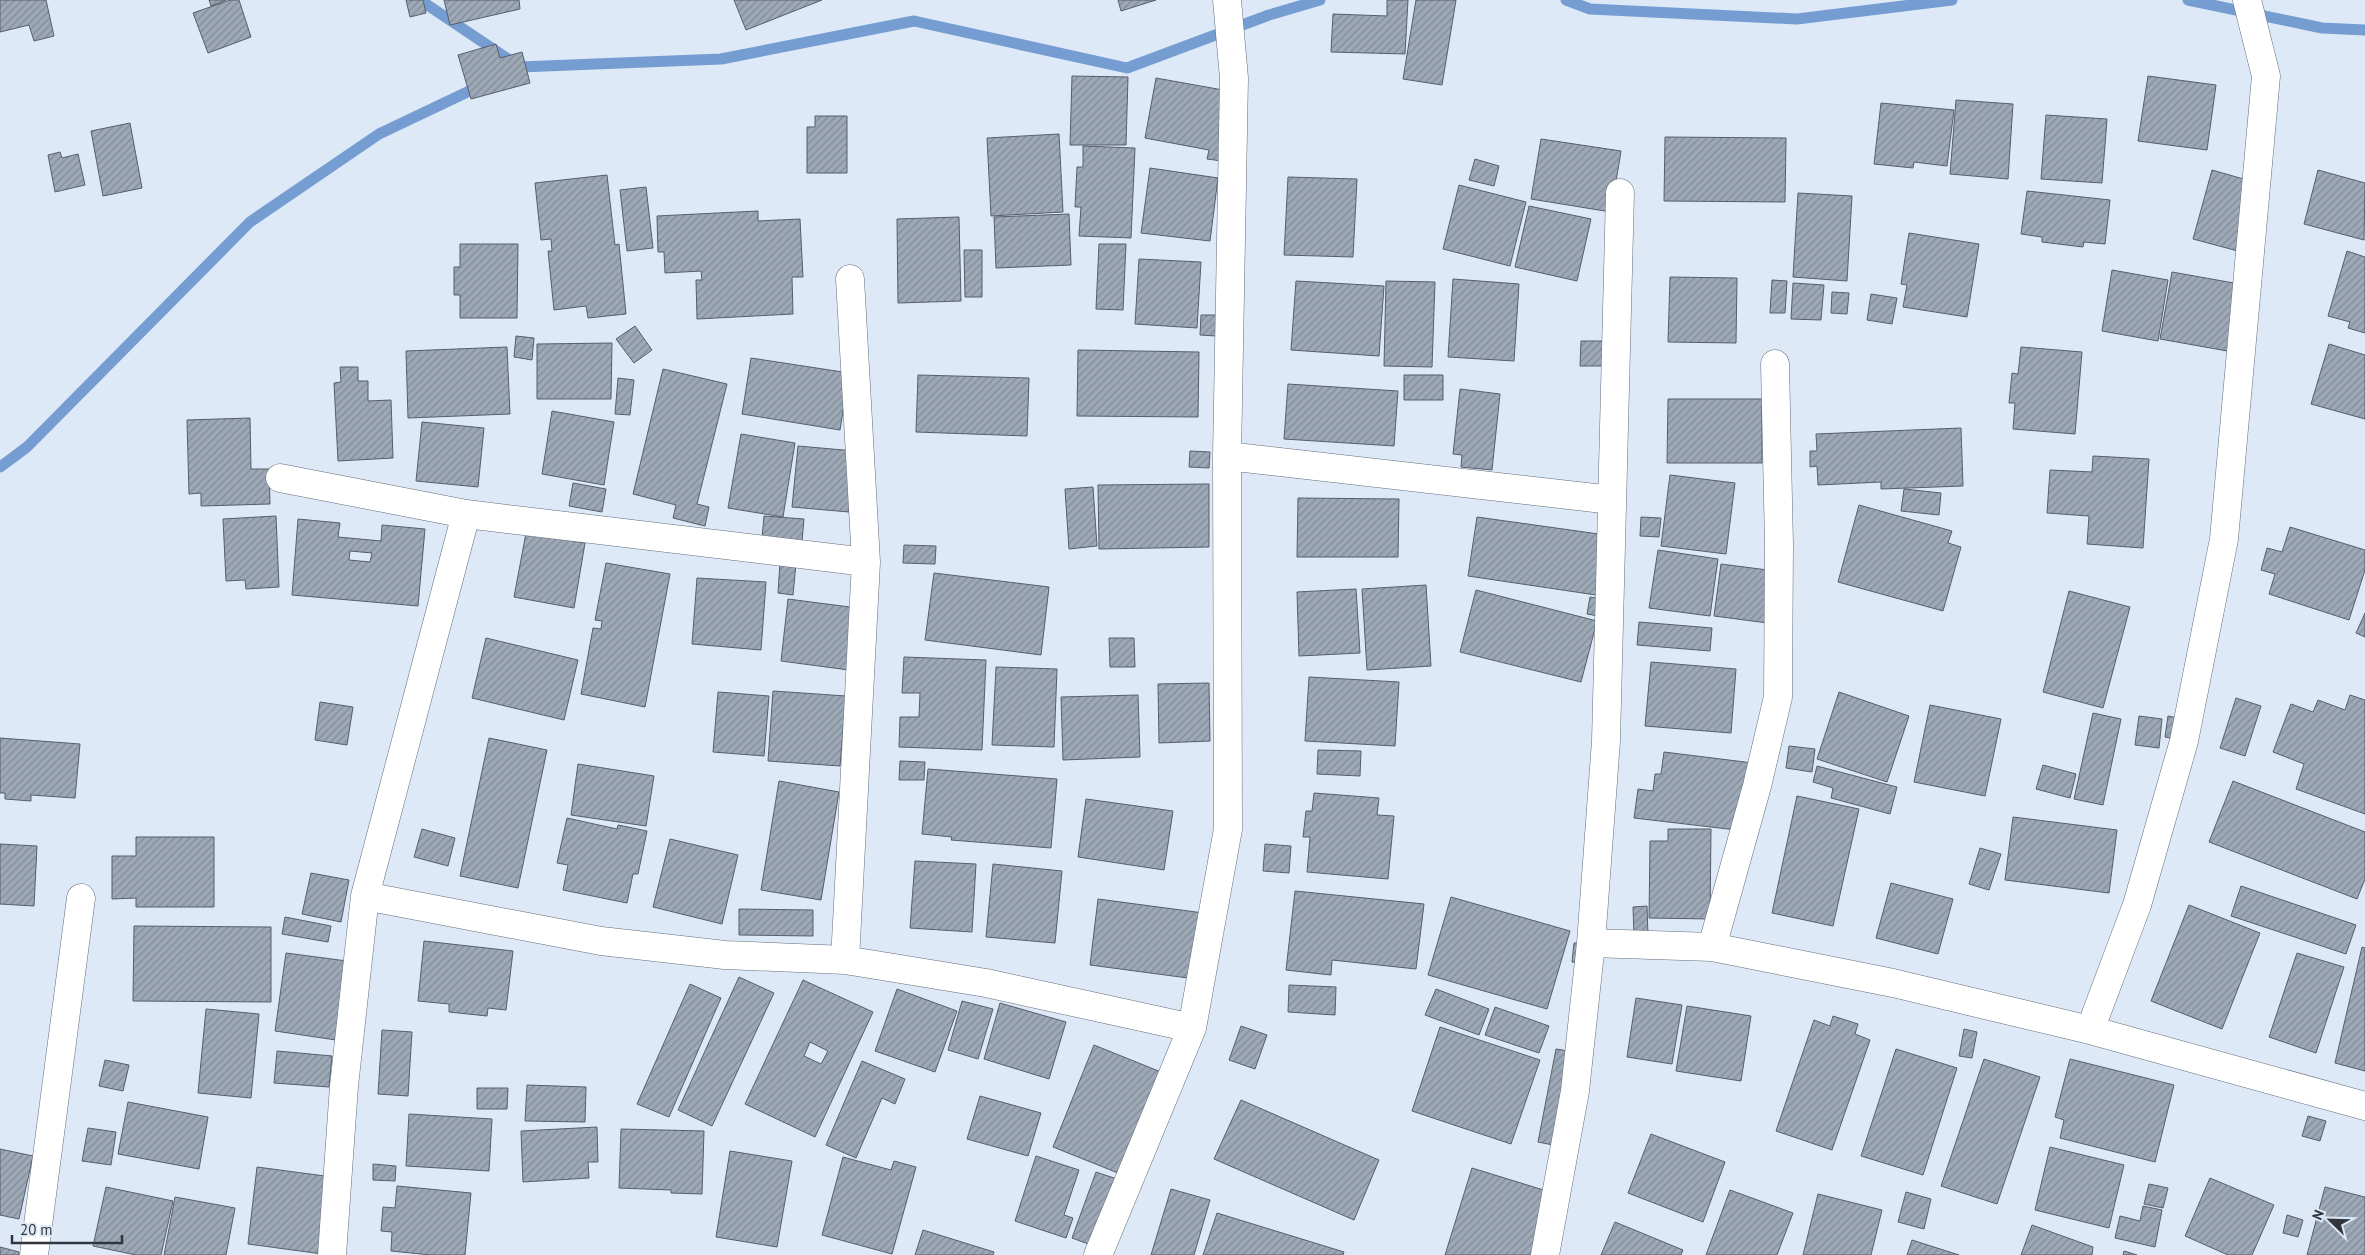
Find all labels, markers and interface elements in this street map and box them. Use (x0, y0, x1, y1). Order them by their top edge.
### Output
north arrow (2305, 1195, 2355, 1245)
text: N (2308, 1207, 2328, 1223)
scale bar (12, 1212, 122, 1244)
text: 20 m (20, 1220, 53, 1239)

